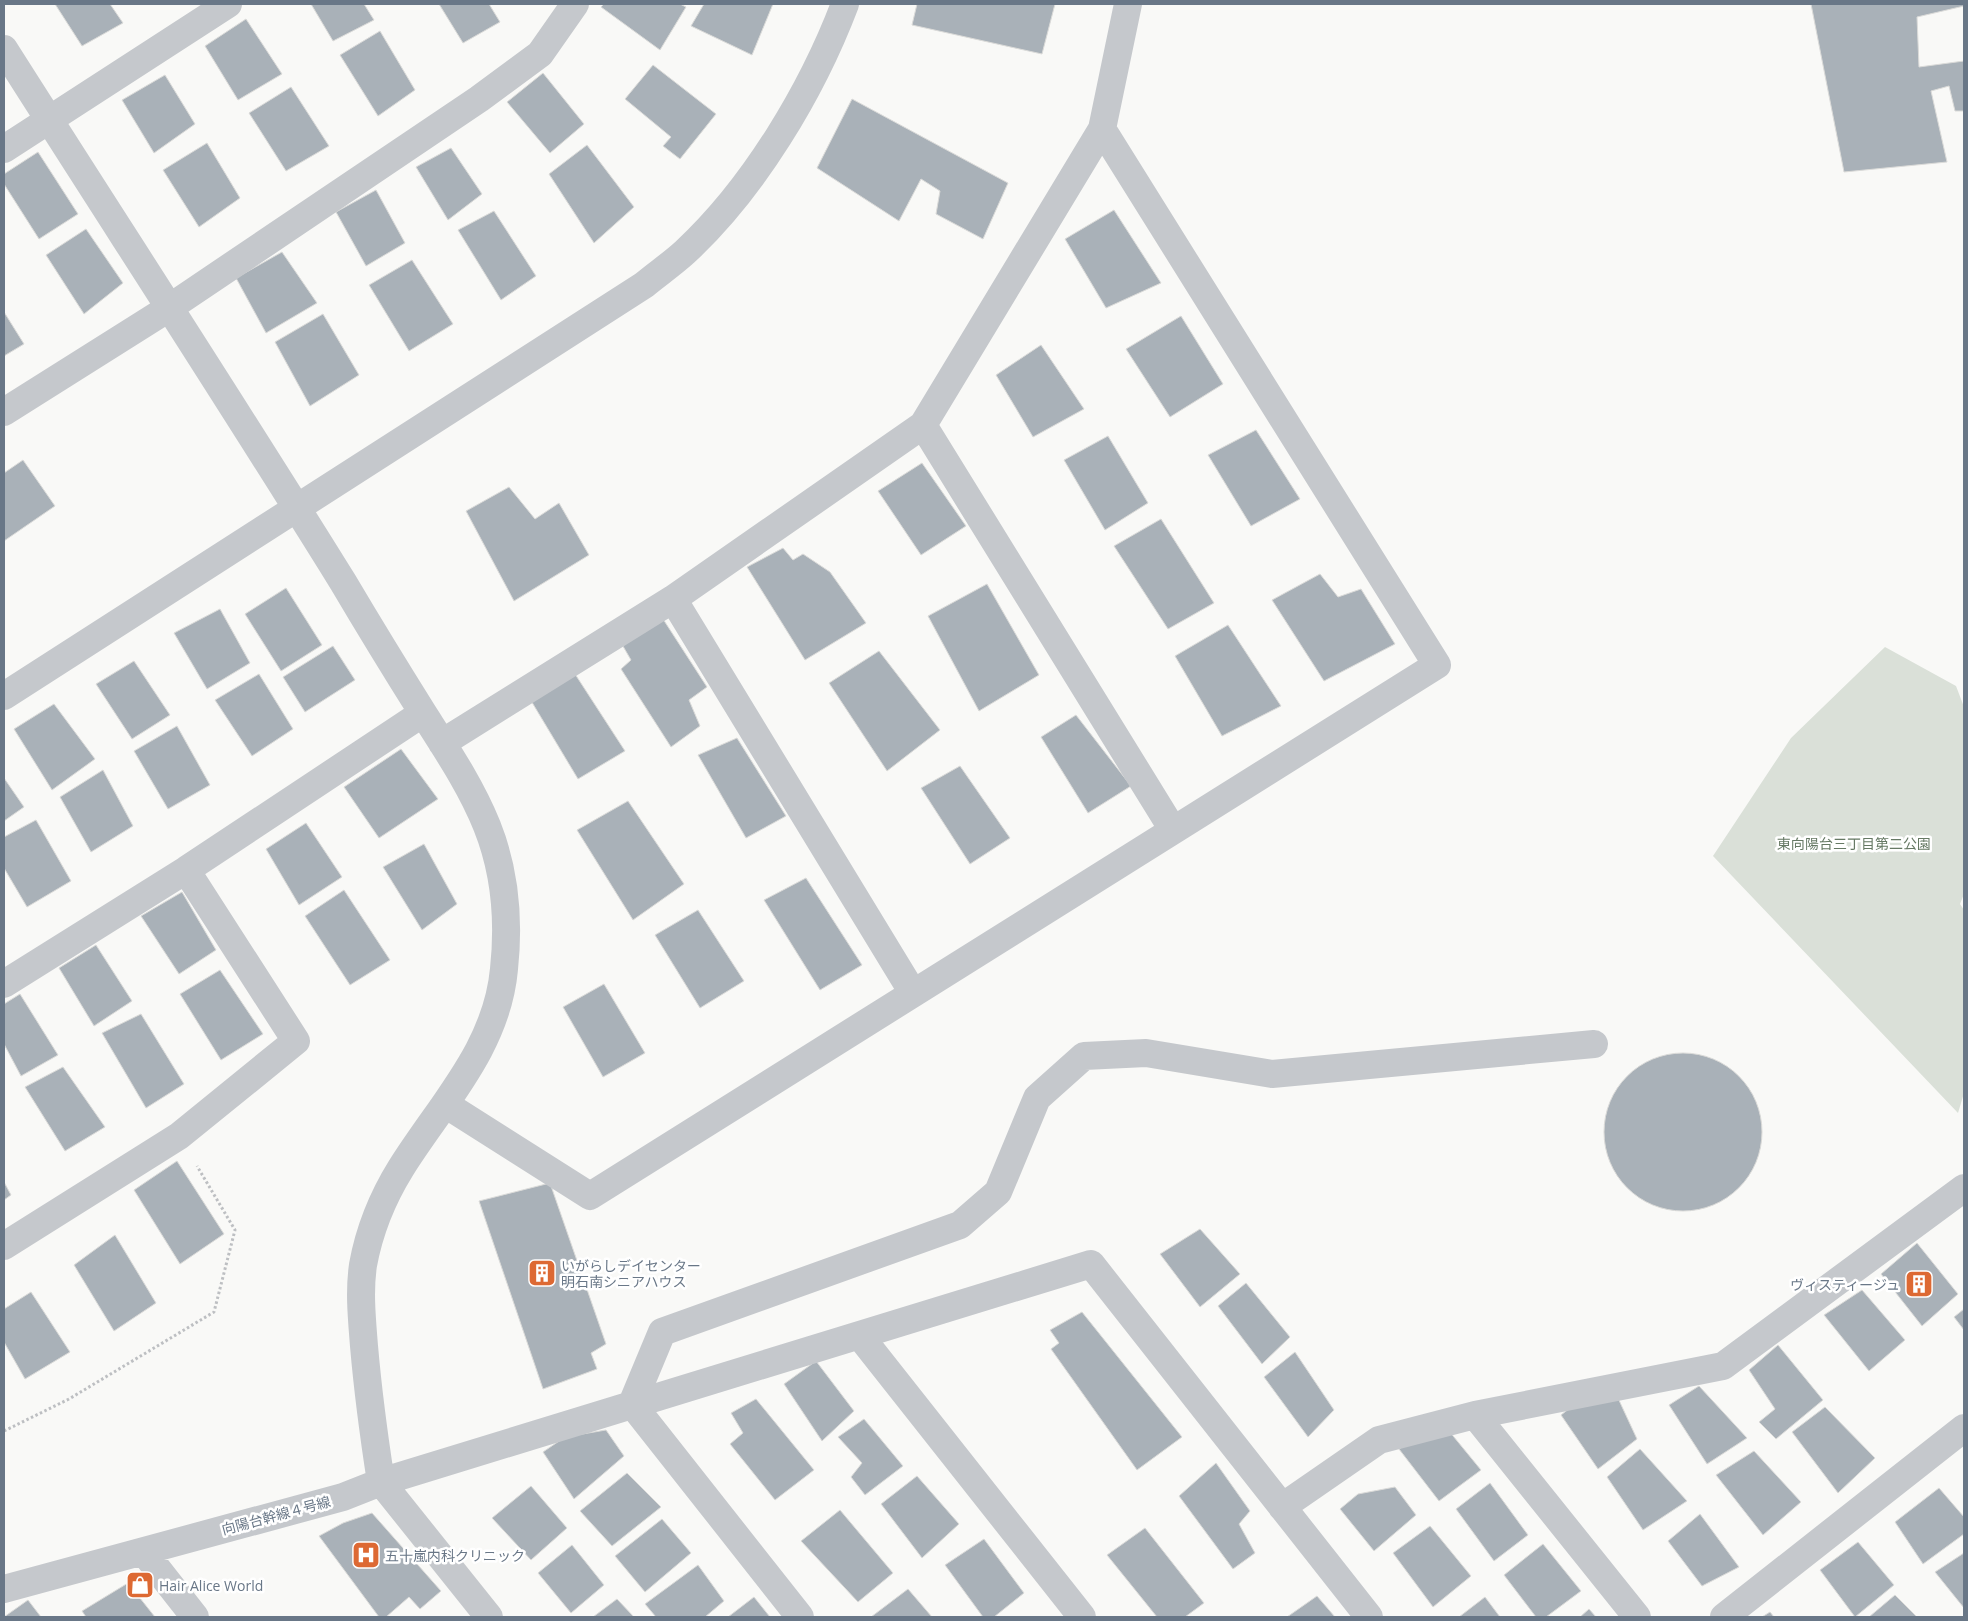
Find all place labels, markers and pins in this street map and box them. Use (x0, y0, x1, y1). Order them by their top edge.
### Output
place label: いがらしデイセンター 明石南シニアハウス (561, 1256, 701, 1291)
building icon: いがらしデイセンター 明石南シニアハウス (527, 1258, 557, 1288)
building icon: ヴィスティージュ (1904, 1269, 1934, 1299)
place label: ヴィスティージュ (1790, 1275, 1900, 1294)
hospital icon: 五十嵐内科クリニック (351, 1540, 381, 1570)
place label: 五十嵐内科クリニック (385, 1546, 525, 1565)
shop icon: Hair Alice World (125, 1570, 155, 1600)
place label: Hair Alice World (159, 1576, 263, 1595)

